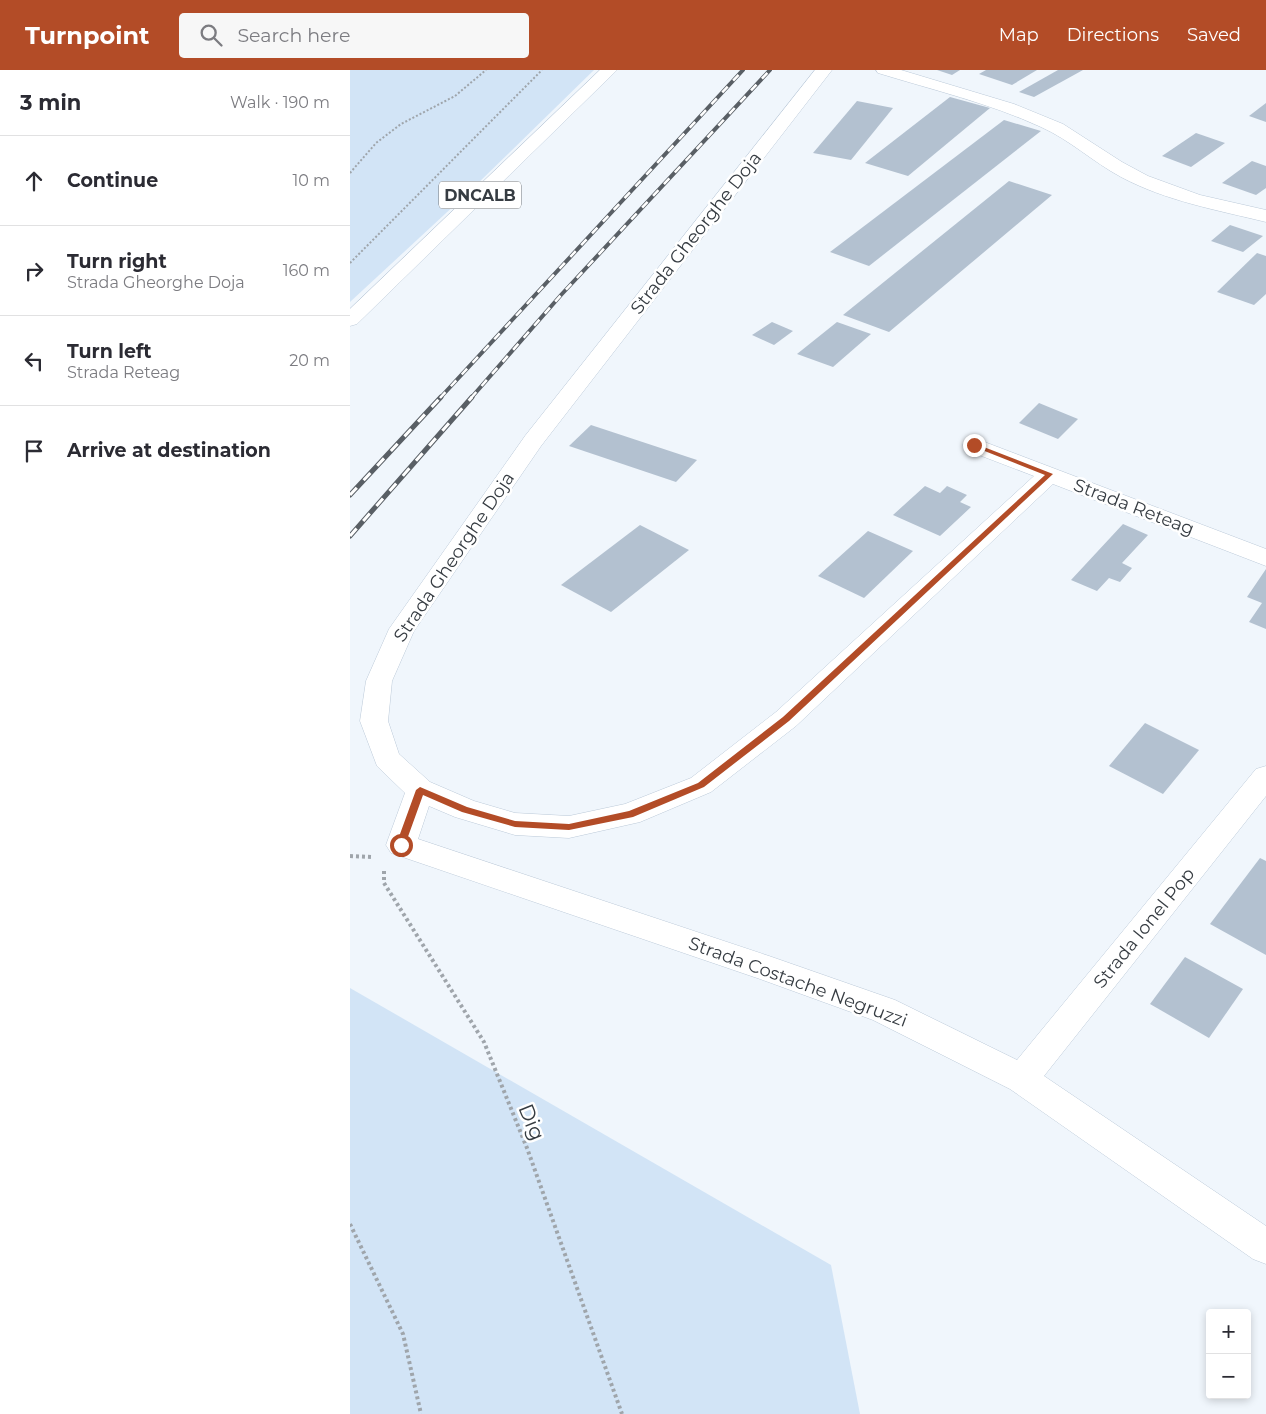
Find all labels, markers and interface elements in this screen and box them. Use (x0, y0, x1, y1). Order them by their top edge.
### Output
search box (179, 13, 529, 58)
text: Turnpoint (25, 21, 149, 50)
icon: search (197, 21, 225, 49)
text: Search here (237, 24, 350, 47)
text: Map (999, 24, 1039, 46)
text: Directions (1067, 24, 1159, 46)
text: Saved (1187, 24, 1241, 46)
text: 3 min (20, 90, 81, 115)
text: Walk · 190 m (230, 93, 330, 112)
street label: Strada Gheorghe Doja (626, 147, 766, 319)
icon: ahead (20, 167, 48, 195)
text: Continue (67, 169, 158, 192)
text: 10 m (292, 171, 330, 190)
road number: DNCALB (439, 182, 521, 208)
text: Turn right (67, 250, 167, 273)
icon: right (20, 257, 48, 285)
text: 160 m (283, 261, 330, 280)
text: Strada Gheorghe Doja (67, 273, 245, 292)
text: Turn left (67, 340, 152, 363)
icon: left (20, 347, 48, 375)
text: 20 m (289, 351, 330, 370)
text: Strada Reteag (67, 363, 180, 382)
route end (963, 434, 986, 457)
icon: arrive (20, 437, 48, 465)
text: Arrive at destination (67, 439, 271, 462)
street label: Strada Gheorghe Doja (389, 468, 519, 646)
street label: Strada Reteag (1071, 474, 1197, 540)
route start (390, 834, 413, 857)
street label: Strada Ionel Pop (1089, 863, 1199, 993)
street label: Strada Costache Negruzzi (686, 932, 910, 1032)
street label: Dig (513, 1100, 551, 1144)
map controls (1206, 1309, 1251, 1399)
button: + (1206, 1309, 1251, 1354)
button: − (1206, 1354, 1251, 1399)

